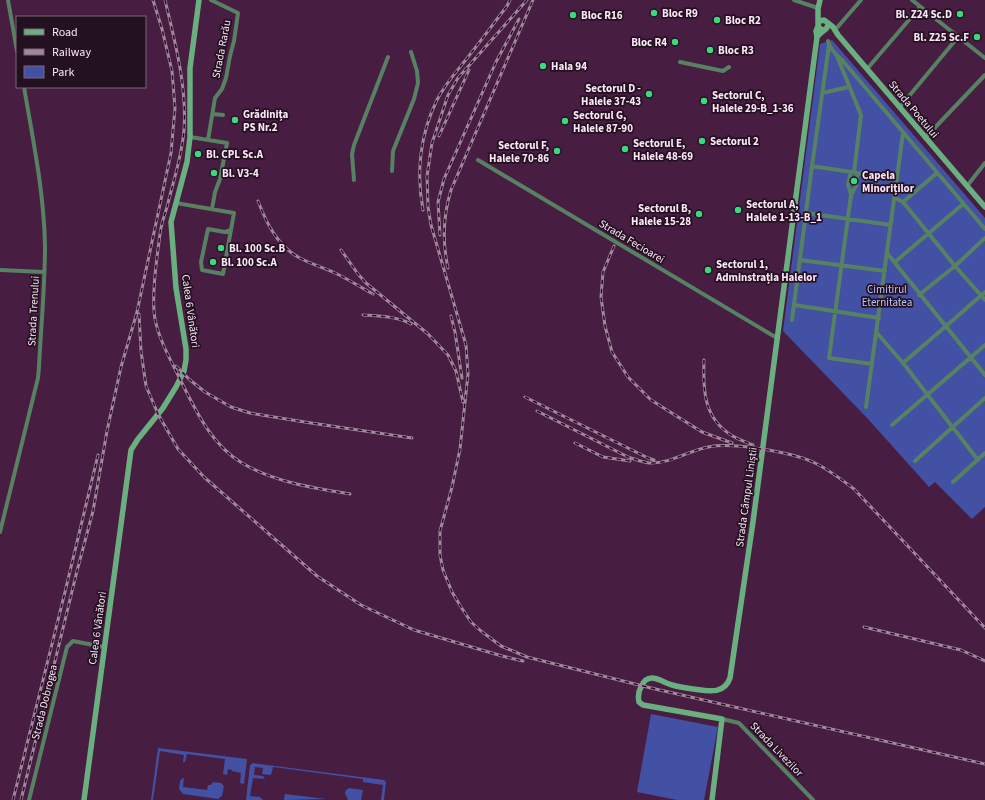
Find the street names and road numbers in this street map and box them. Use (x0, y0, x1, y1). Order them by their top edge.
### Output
street label: Strada Rarău (208, 19, 234, 80)
street label: Strada Poetului (885, 77, 942, 141)
street label: Strada Fecioarei (596, 216, 667, 267)
street label: Calea 6 Vânători (178, 273, 203, 349)
street label: Strada Trenului (24, 276, 43, 347)
street label: Strada Câmpul Liniștii (732, 446, 761, 548)
street label: Calea 6 Vânători (85, 590, 110, 666)
street label: Strada Dobrogea (28, 663, 61, 741)
street label: Strada Livezilor (747, 719, 807, 780)

